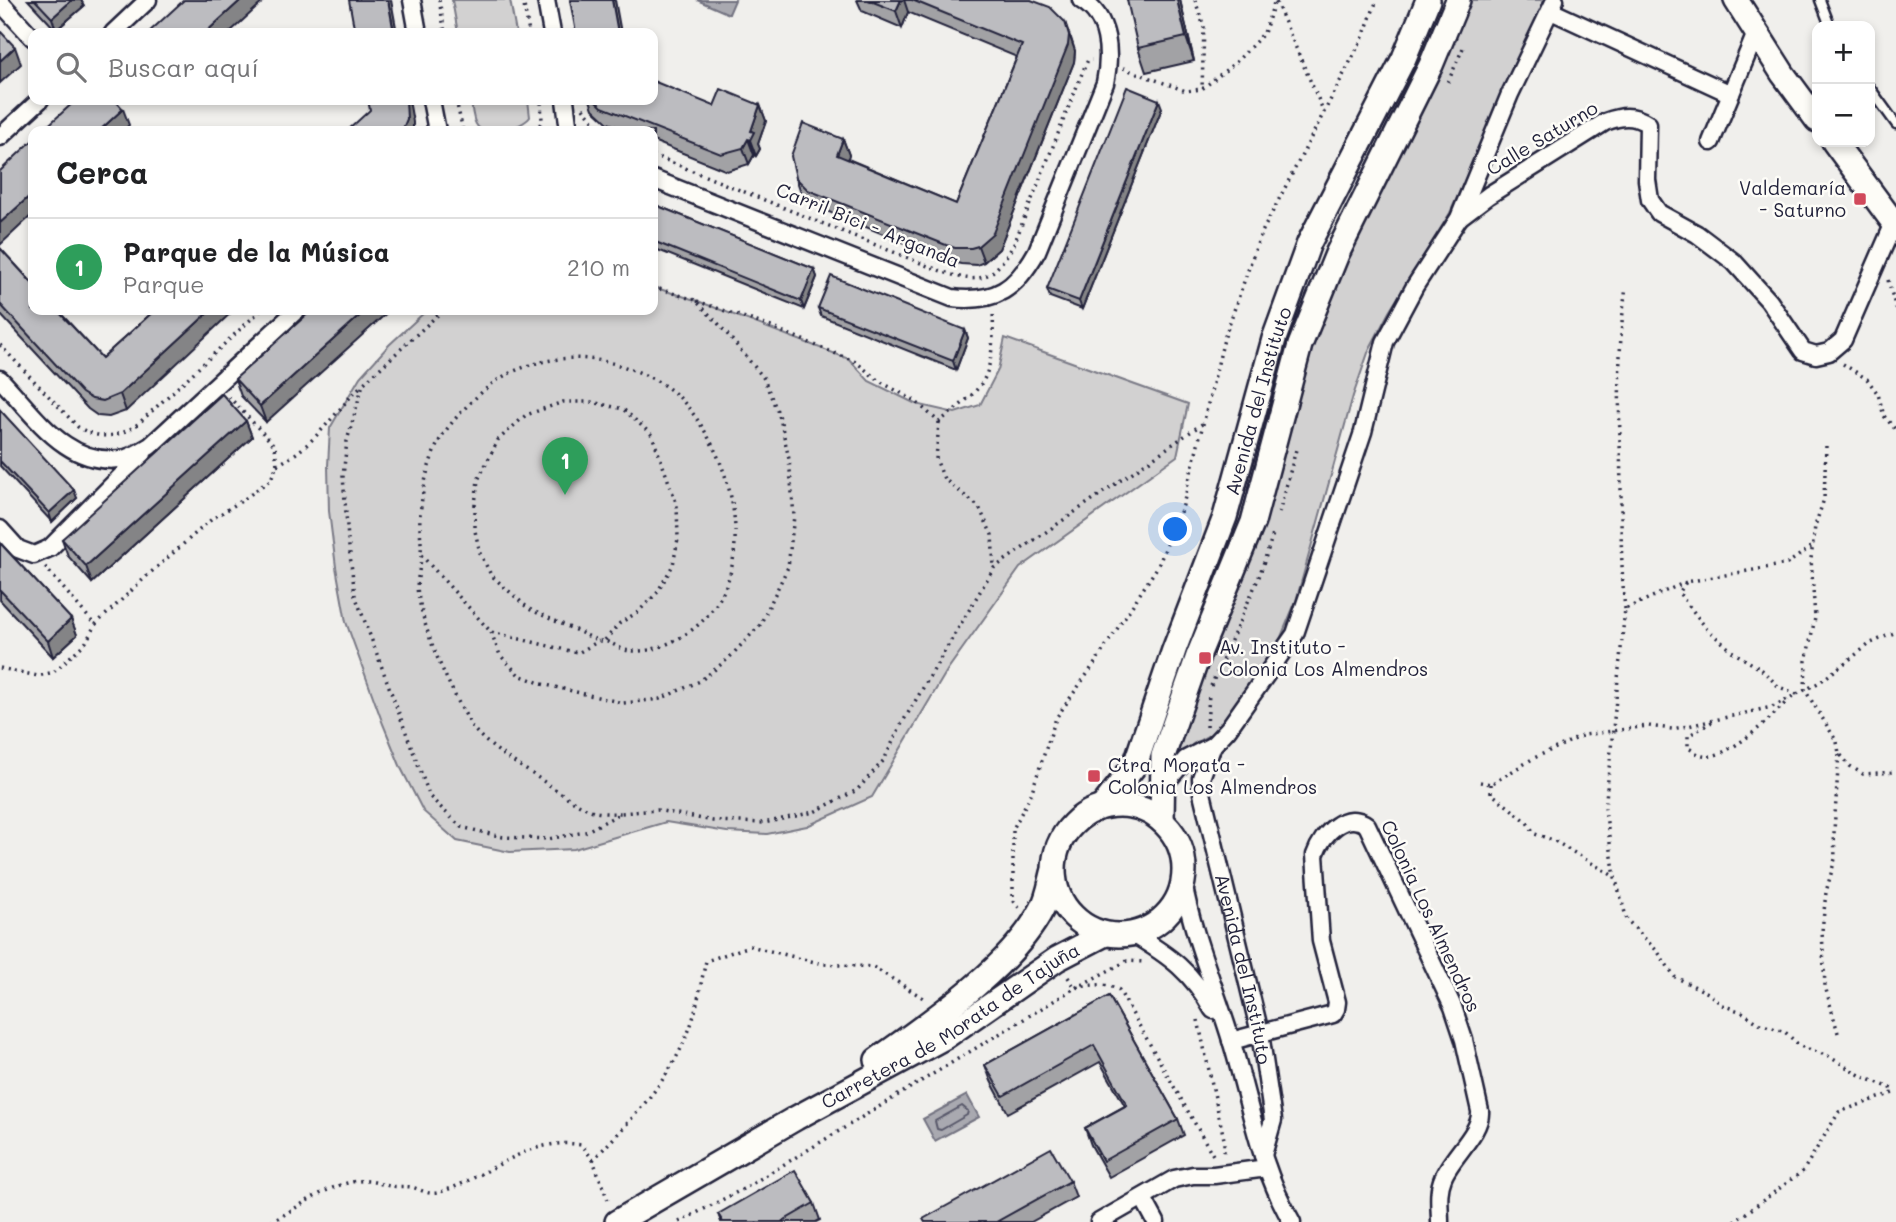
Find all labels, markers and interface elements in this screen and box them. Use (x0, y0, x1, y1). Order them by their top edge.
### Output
map controls (1812, 21, 1875, 147)
button: + (1812, 21, 1875, 84)
search box (28, 28, 658, 105)
icon: search (52, 48, 90, 86)
text: Buscar aquí (108, 50, 259, 84)
button: − (1812, 84, 1875, 147)
street label: Calle Saturno (1482, 95, 1602, 181)
text: Cerca (56, 152, 148, 192)
place label: Valdemaría - Saturno (1739, 175, 1846, 222)
street label: Carril Bici - Arganda (773, 176, 964, 273)
marker: Valdemaría - Saturno (1852, 191, 1868, 207)
text: Parque de la Música (123, 235, 390, 269)
text: 1 (74, 252, 84, 282)
text: 210 m (567, 252, 630, 282)
text: Parque (123, 269, 205, 299)
street label: Avenida del Instituto (1219, 303, 1297, 498)
pin: 1 (542, 437, 588, 495)
your location (1158, 512, 1192, 546)
place label: Av. Instituto - Colonia Los Almendros (1219, 634, 1428, 681)
marker: Av. Instituto - Colonia Los Almendros (1197, 650, 1213, 666)
place label: Ctra. Morata - Colonia Los Almendros (1108, 752, 1317, 799)
marker: Ctra. Morata - Colonia Los Almendros (1086, 768, 1102, 784)
street label: Colonia Los Almendros (1376, 816, 1487, 1016)
street label: Avenida del Instituto (1210, 871, 1277, 1066)
street label: Carretera de Morata de Tajuña (816, 937, 1084, 1114)

